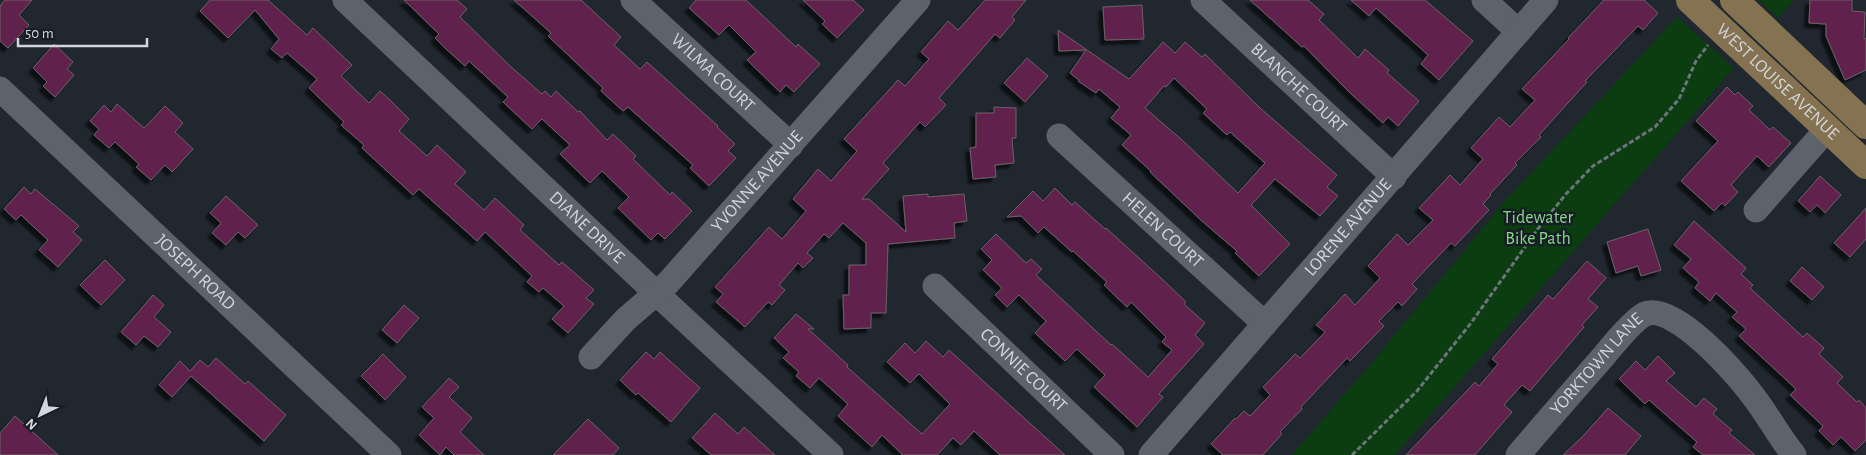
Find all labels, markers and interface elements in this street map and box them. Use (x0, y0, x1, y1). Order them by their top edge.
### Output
scale bar (18, 15, 146, 47)
street label: WEST LOUISE AVENUE (1713, 21, 1842, 144)
text: 50 m (25, 26, 54, 41)
street label: WILMA COURT (667, 30, 758, 116)
street label: BLANCHE COURT (1247, 40, 1350, 137)
street label: YVONNE AVENUE (708, 128, 807, 236)
street label: LORENE AVENUE (1302, 175, 1395, 280)
street label: DIANE DRIVE (546, 188, 628, 267)
street label: HELEN COURT (1118, 189, 1207, 272)
park label: Tidewater Bike Path (1503, 209, 1573, 248)
street label: JOSEPH ROAD (152, 231, 238, 314)
street label: YORKTOWN LANE (1547, 310, 1647, 419)
street label: CONNIE COURT (976, 325, 1070, 416)
north arrow (15, 390, 65, 440)
text: N (23, 415, 40, 432)

